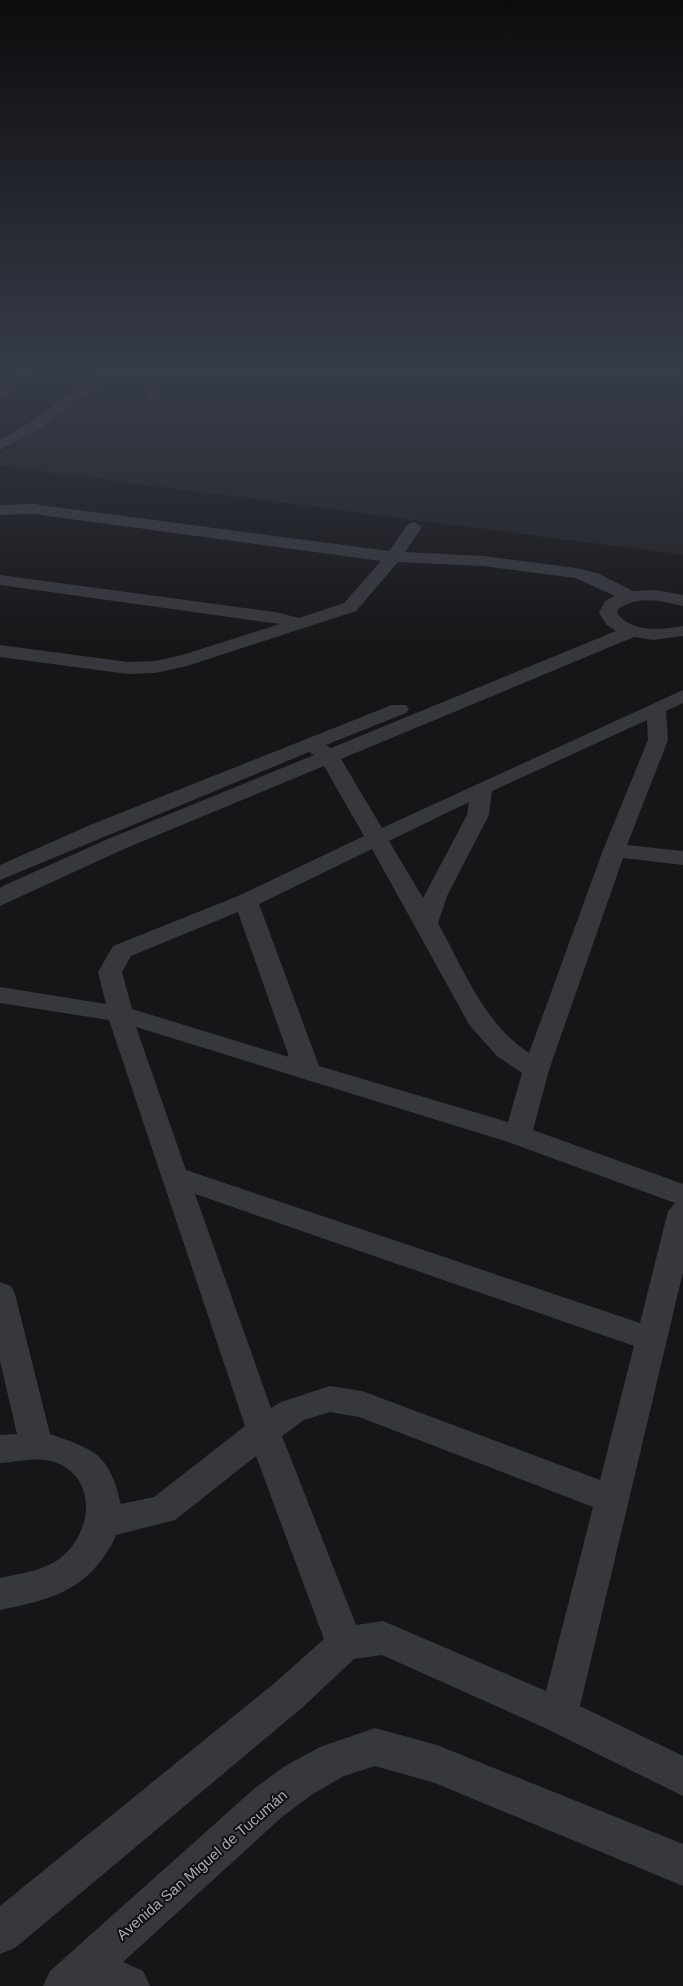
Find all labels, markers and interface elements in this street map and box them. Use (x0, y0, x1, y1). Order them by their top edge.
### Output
street label: Avenida San Miguel de Tucumán (113, 1786, 290, 1943)

